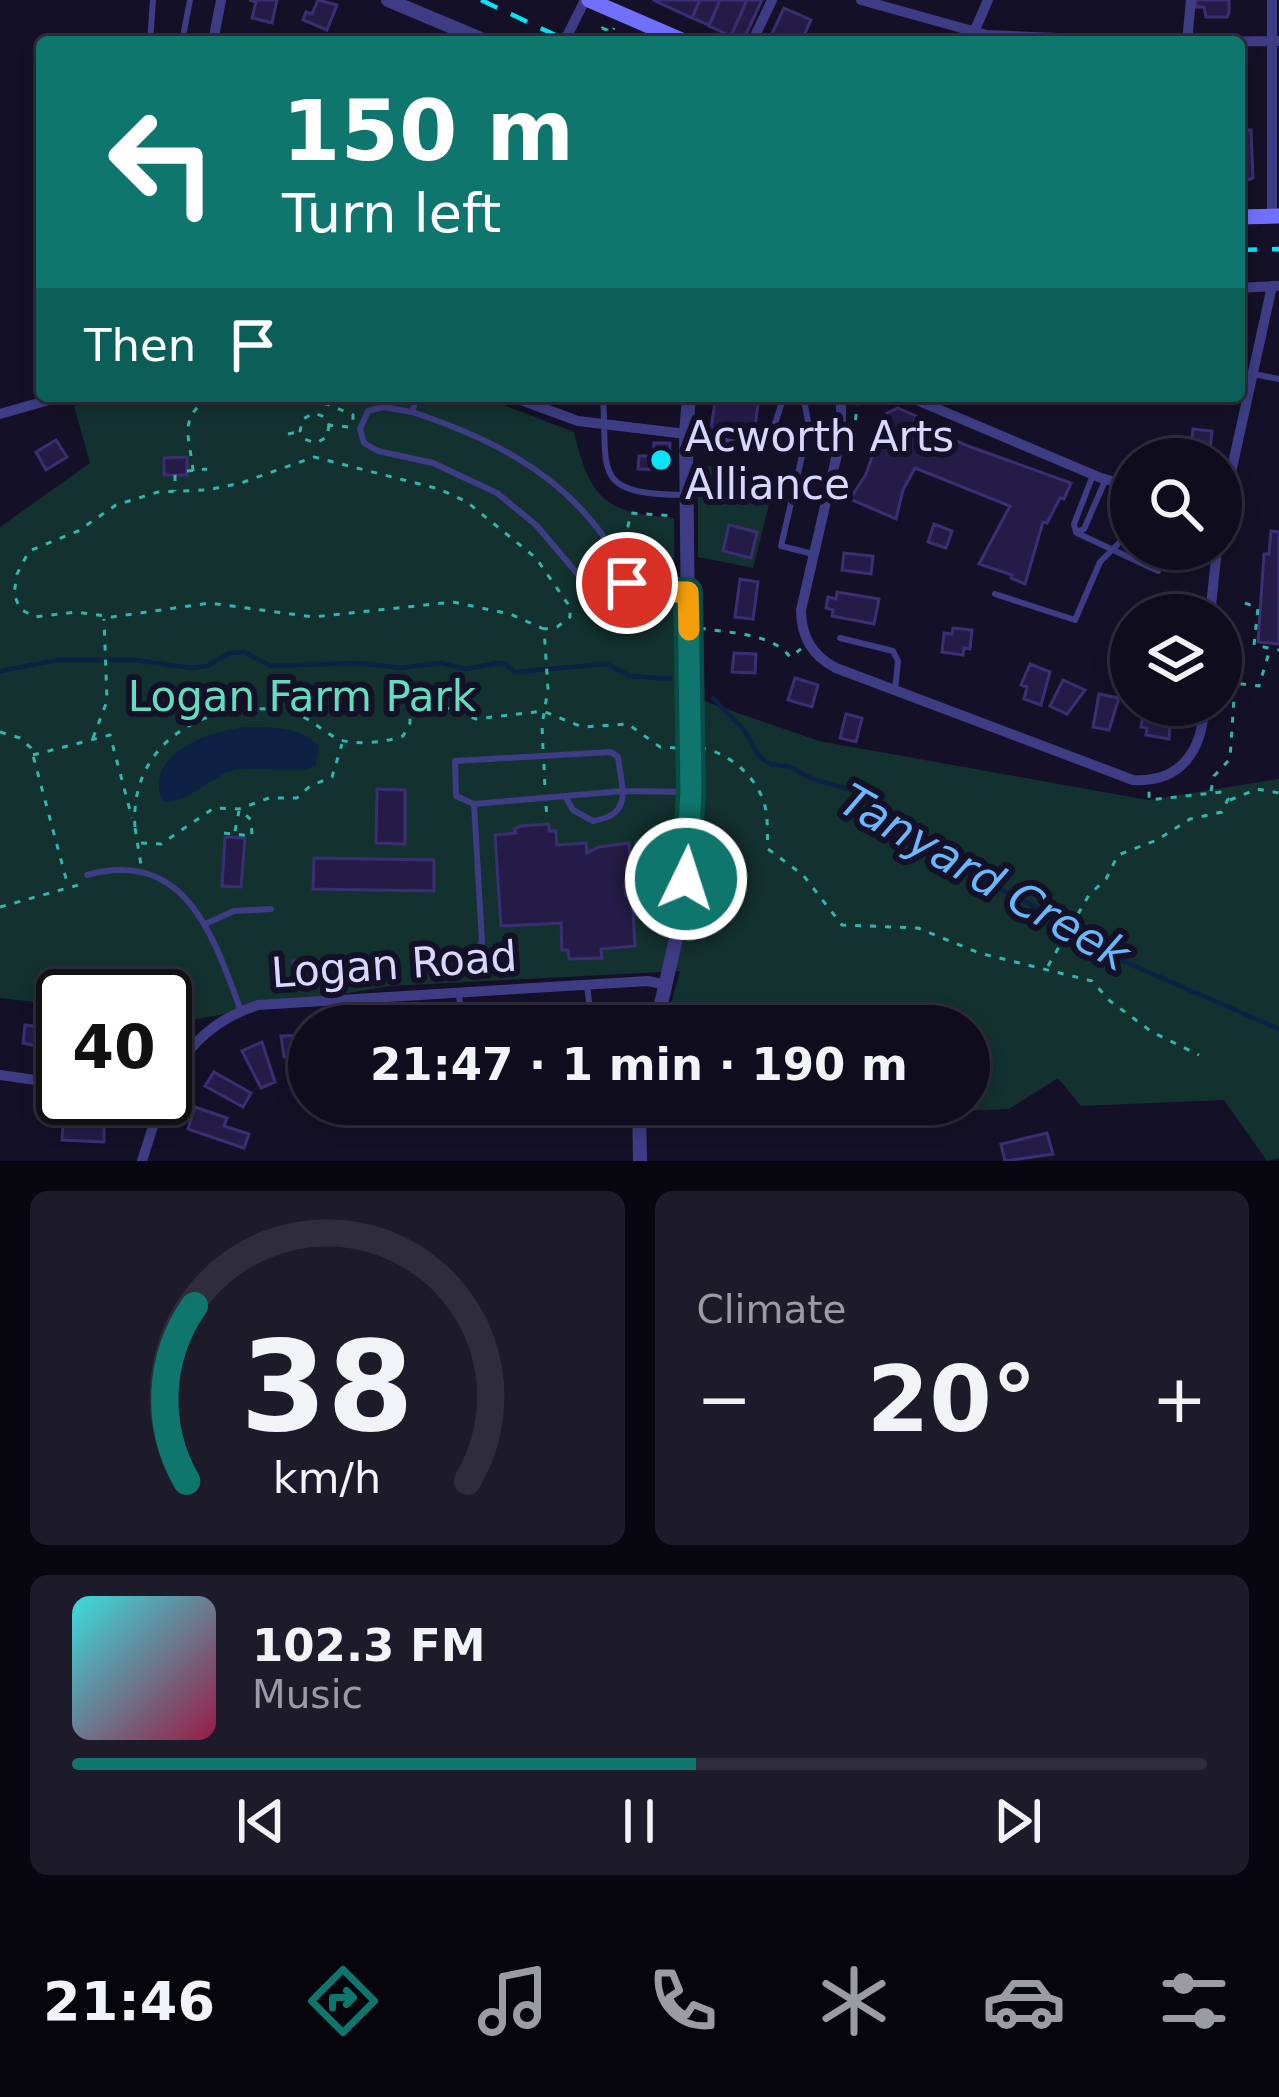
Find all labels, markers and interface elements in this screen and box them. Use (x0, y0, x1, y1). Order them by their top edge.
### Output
text: 150 m (282, 82, 574, 180)
icon: left (84, 84, 240, 240)
text: Turn left (282, 182, 501, 245)
icon: arrive (220, 312, 286, 378)
text: Then (84, 319, 196, 372)
place label: Acworth Arts Alliance (685, 412, 954, 509)
map controls (1110, 438, 1242, 726)
button: search (1110, 438, 1242, 570)
marker: Acworth Arts Alliance (648, 447, 674, 473)
pin (576, 532, 678, 634)
icon: arrive (594, 550, 660, 616)
button: layers (1110, 594, 1242, 726)
park label: Logan Farm Park (128, 672, 477, 721)
water label: Tanyard Creek (830, 773, 1141, 983)
position arrow (623, 816, 749, 942)
street label: Logan Road (270, 931, 519, 998)
speed limit sign: 40 (36, 969, 192, 1125)
text: 21:47 · 1 min · 190 m (370, 1038, 908, 1091)
text: Climate (697, 1287, 847, 1332)
text: 38 (240, 1314, 414, 1459)
text: 20° (867, 1347, 1037, 1452)
text: − (697, 1361, 752, 1438)
text: + (1152, 1361, 1207, 1438)
text: km/h (273, 1453, 381, 1503)
text: 102.3 FM (252, 1619, 486, 1672)
text: Music (252, 1672, 363, 1717)
icon: previous (228, 1788, 294, 1854)
icon: pause (606, 1788, 672, 1854)
icon: next (985, 1788, 1051, 1854)
icon: directions (301, 1959, 385, 2043)
icon: music (471, 1959, 555, 2043)
icon: phone (641, 1959, 725, 2043)
icon: climate (812, 1959, 896, 2043)
icon: car (982, 1959, 1066, 2043)
icon: filters (1152, 1959, 1236, 2043)
text: 21:46 (43, 1970, 215, 2033)

